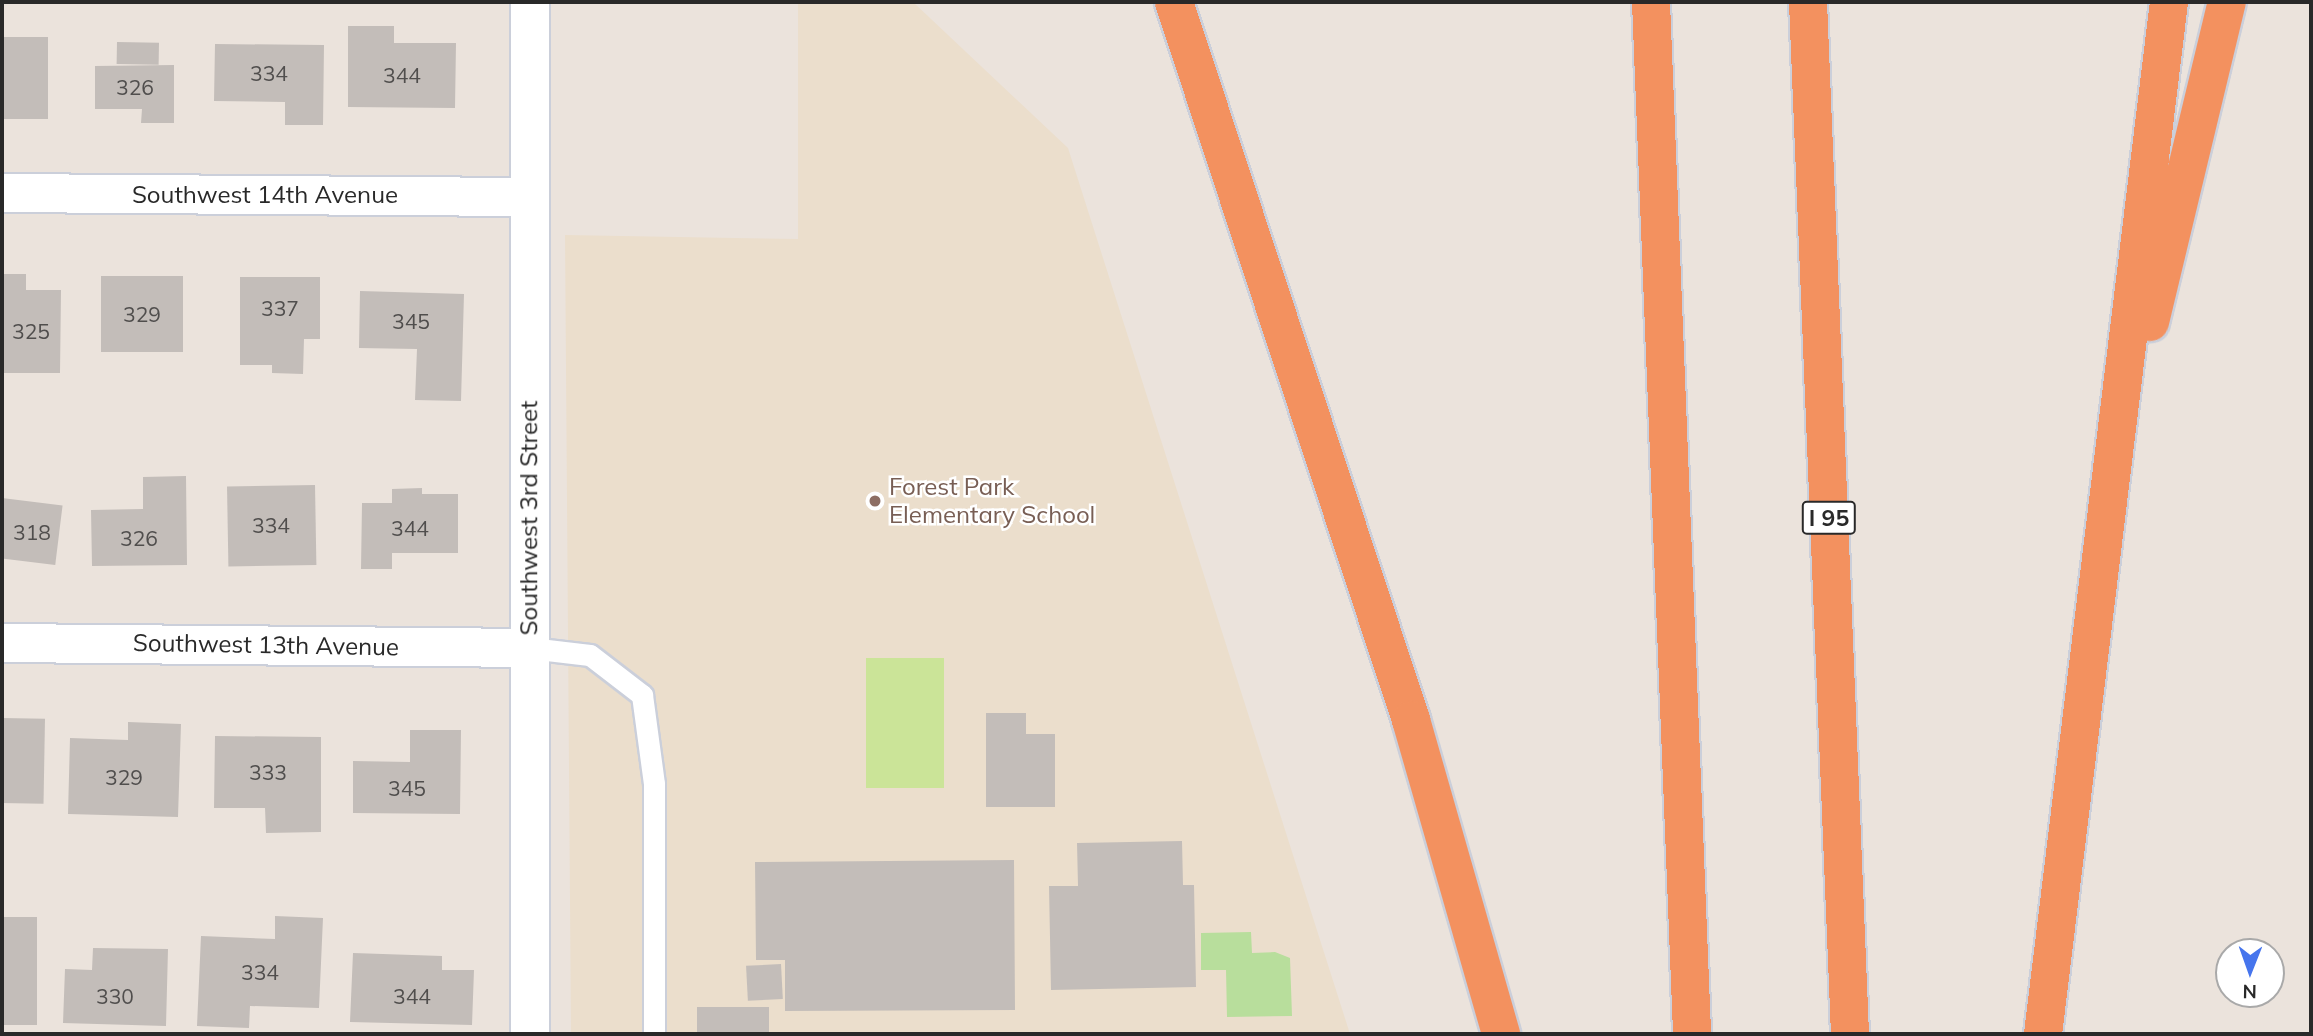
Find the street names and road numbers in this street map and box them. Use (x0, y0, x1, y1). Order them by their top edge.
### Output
street label: Southwest 14th Avenue (132, 181, 398, 209)
street label: Southwest 3rd Street (515, 400, 543, 636)
road number: I 95 (1801, 498, 1857, 538)
street label: Southwest 13th Avenue (133, 628, 399, 662)

